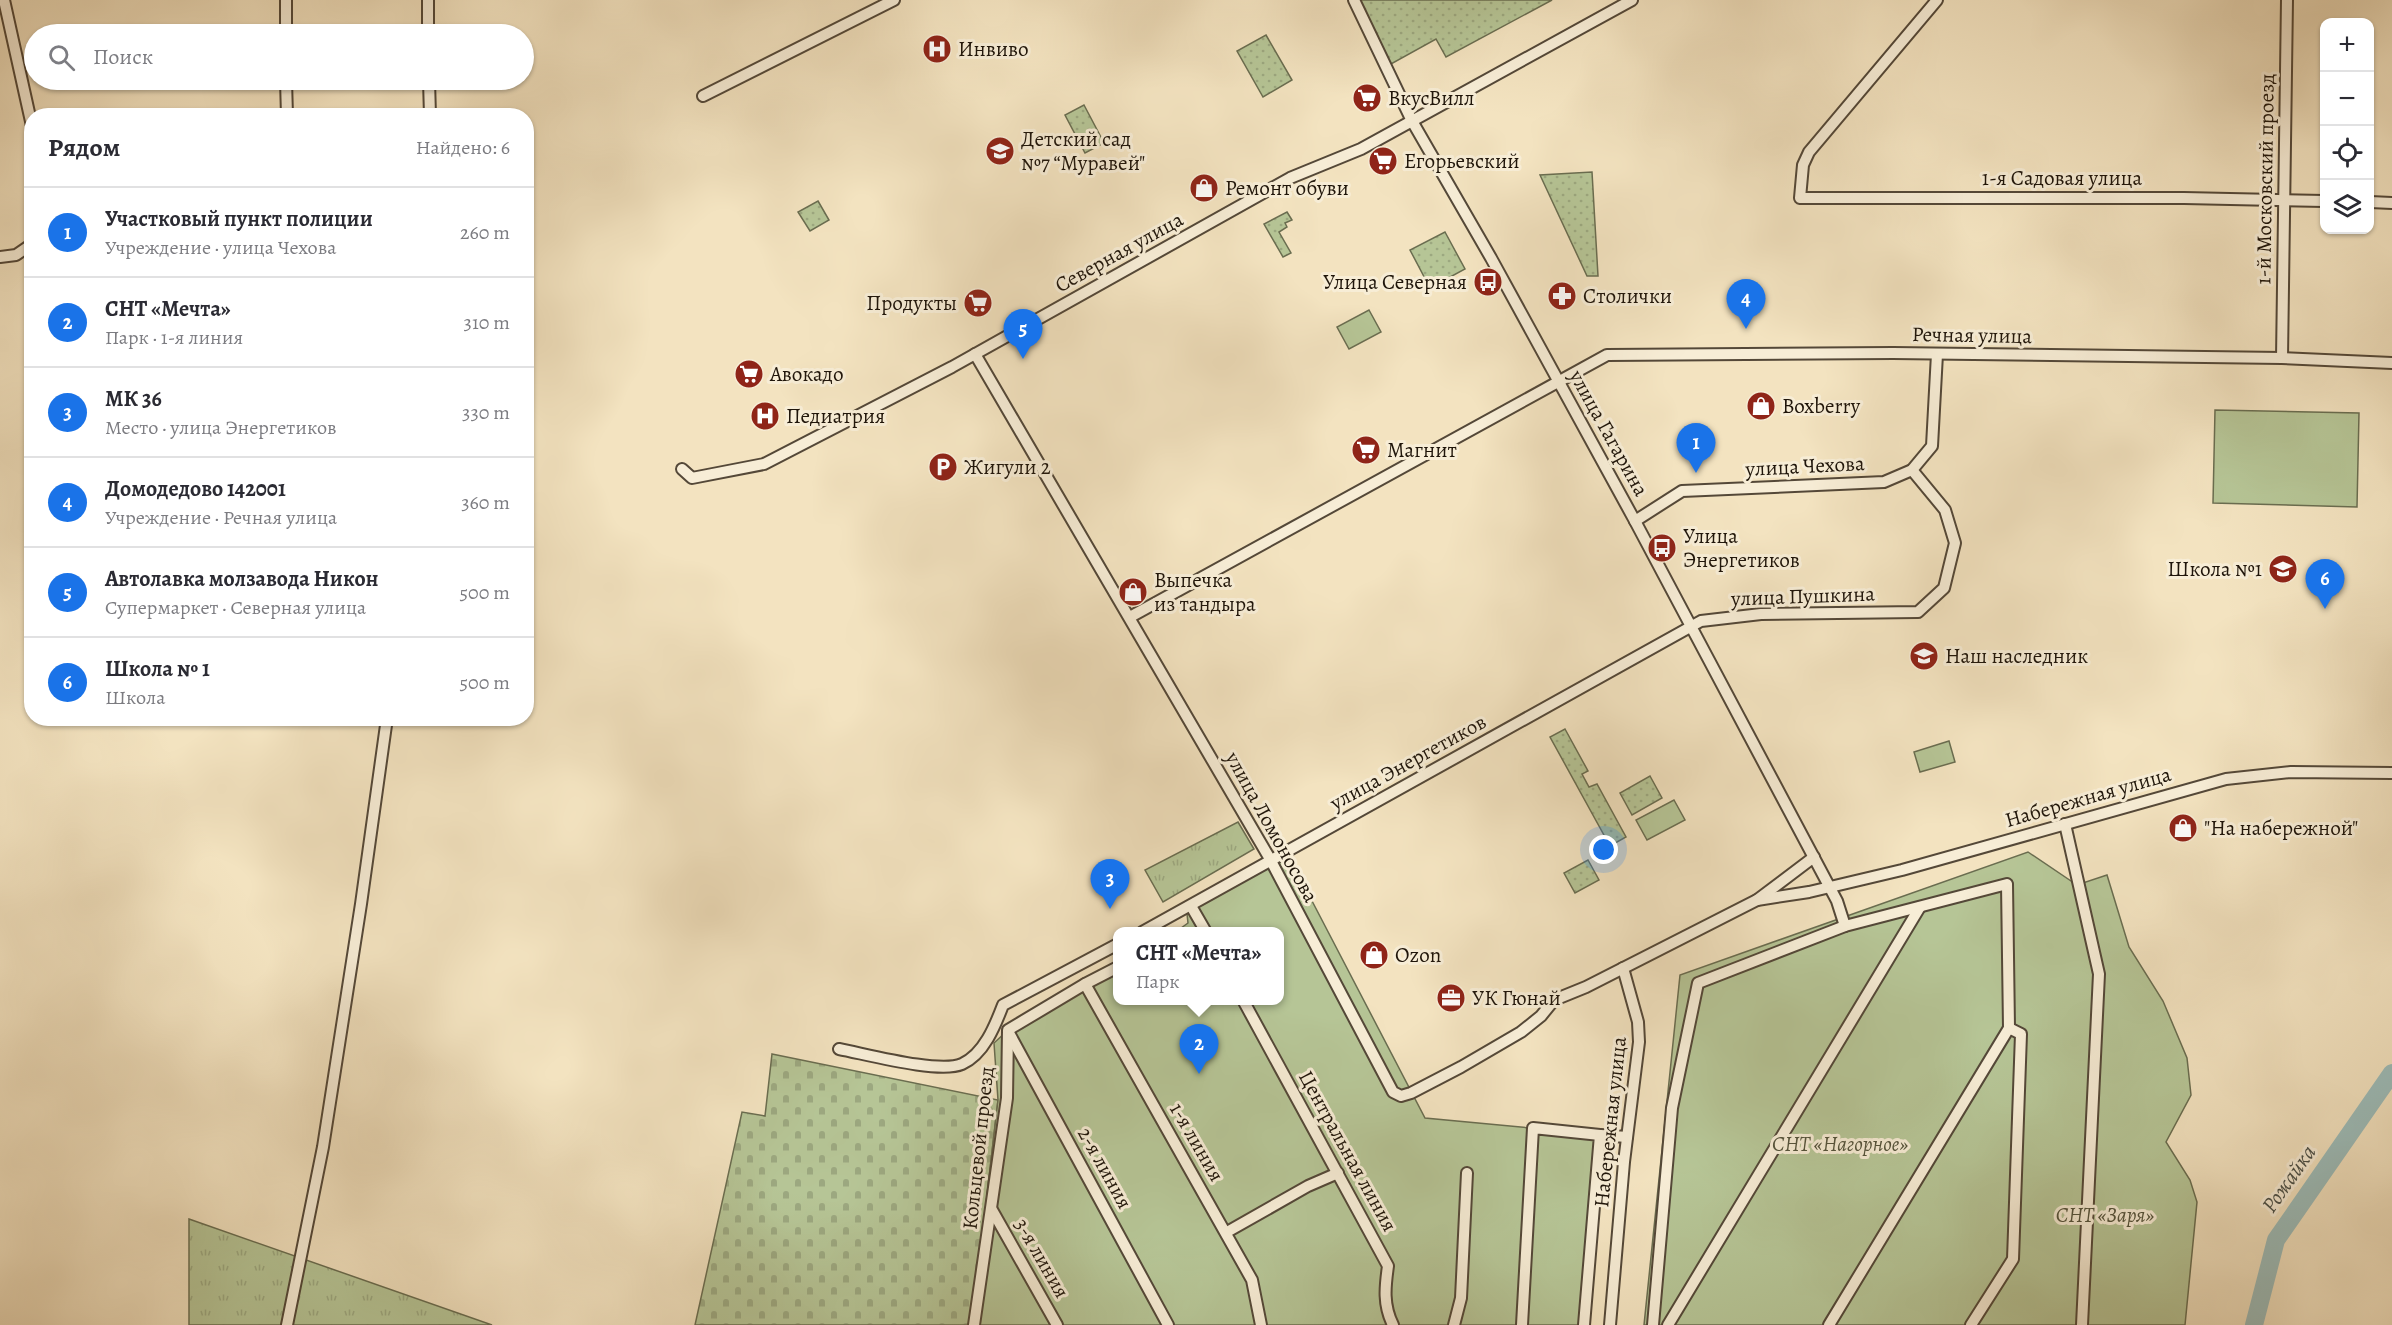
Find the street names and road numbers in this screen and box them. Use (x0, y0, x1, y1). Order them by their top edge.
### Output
street label: 1-й Московский проезд (2249, 73, 2281, 285)
street label: 1-я Садовая улица (1982, 164, 2143, 192)
street label: Северная улица (1050, 205, 1188, 299)
street label: Речная улица (1912, 320, 2033, 350)
street label: улица Гагарина (1562, 364, 1655, 501)
street label: улица Чехова (1744, 449, 1866, 483)
street label: улица Пушкина (1730, 579, 1876, 613)
street label: улица Энергетиков (1324, 707, 1491, 817)
street label: улица Ломоносова (1218, 746, 1325, 908)
street label: Набережная улица (2002, 760, 2175, 834)
street label: Набережная улица (1587, 1035, 1633, 1209)
street label: Кольцевой проезд (956, 1065, 1000, 1231)
street label: Центральная линия (1292, 1065, 1404, 1237)
street label: 1-я линия (1163, 1098, 1231, 1186)
street label: 2-я линия (1071, 1122, 1139, 1214)
street label: 3-я линия (1008, 1213, 1076, 1303)

